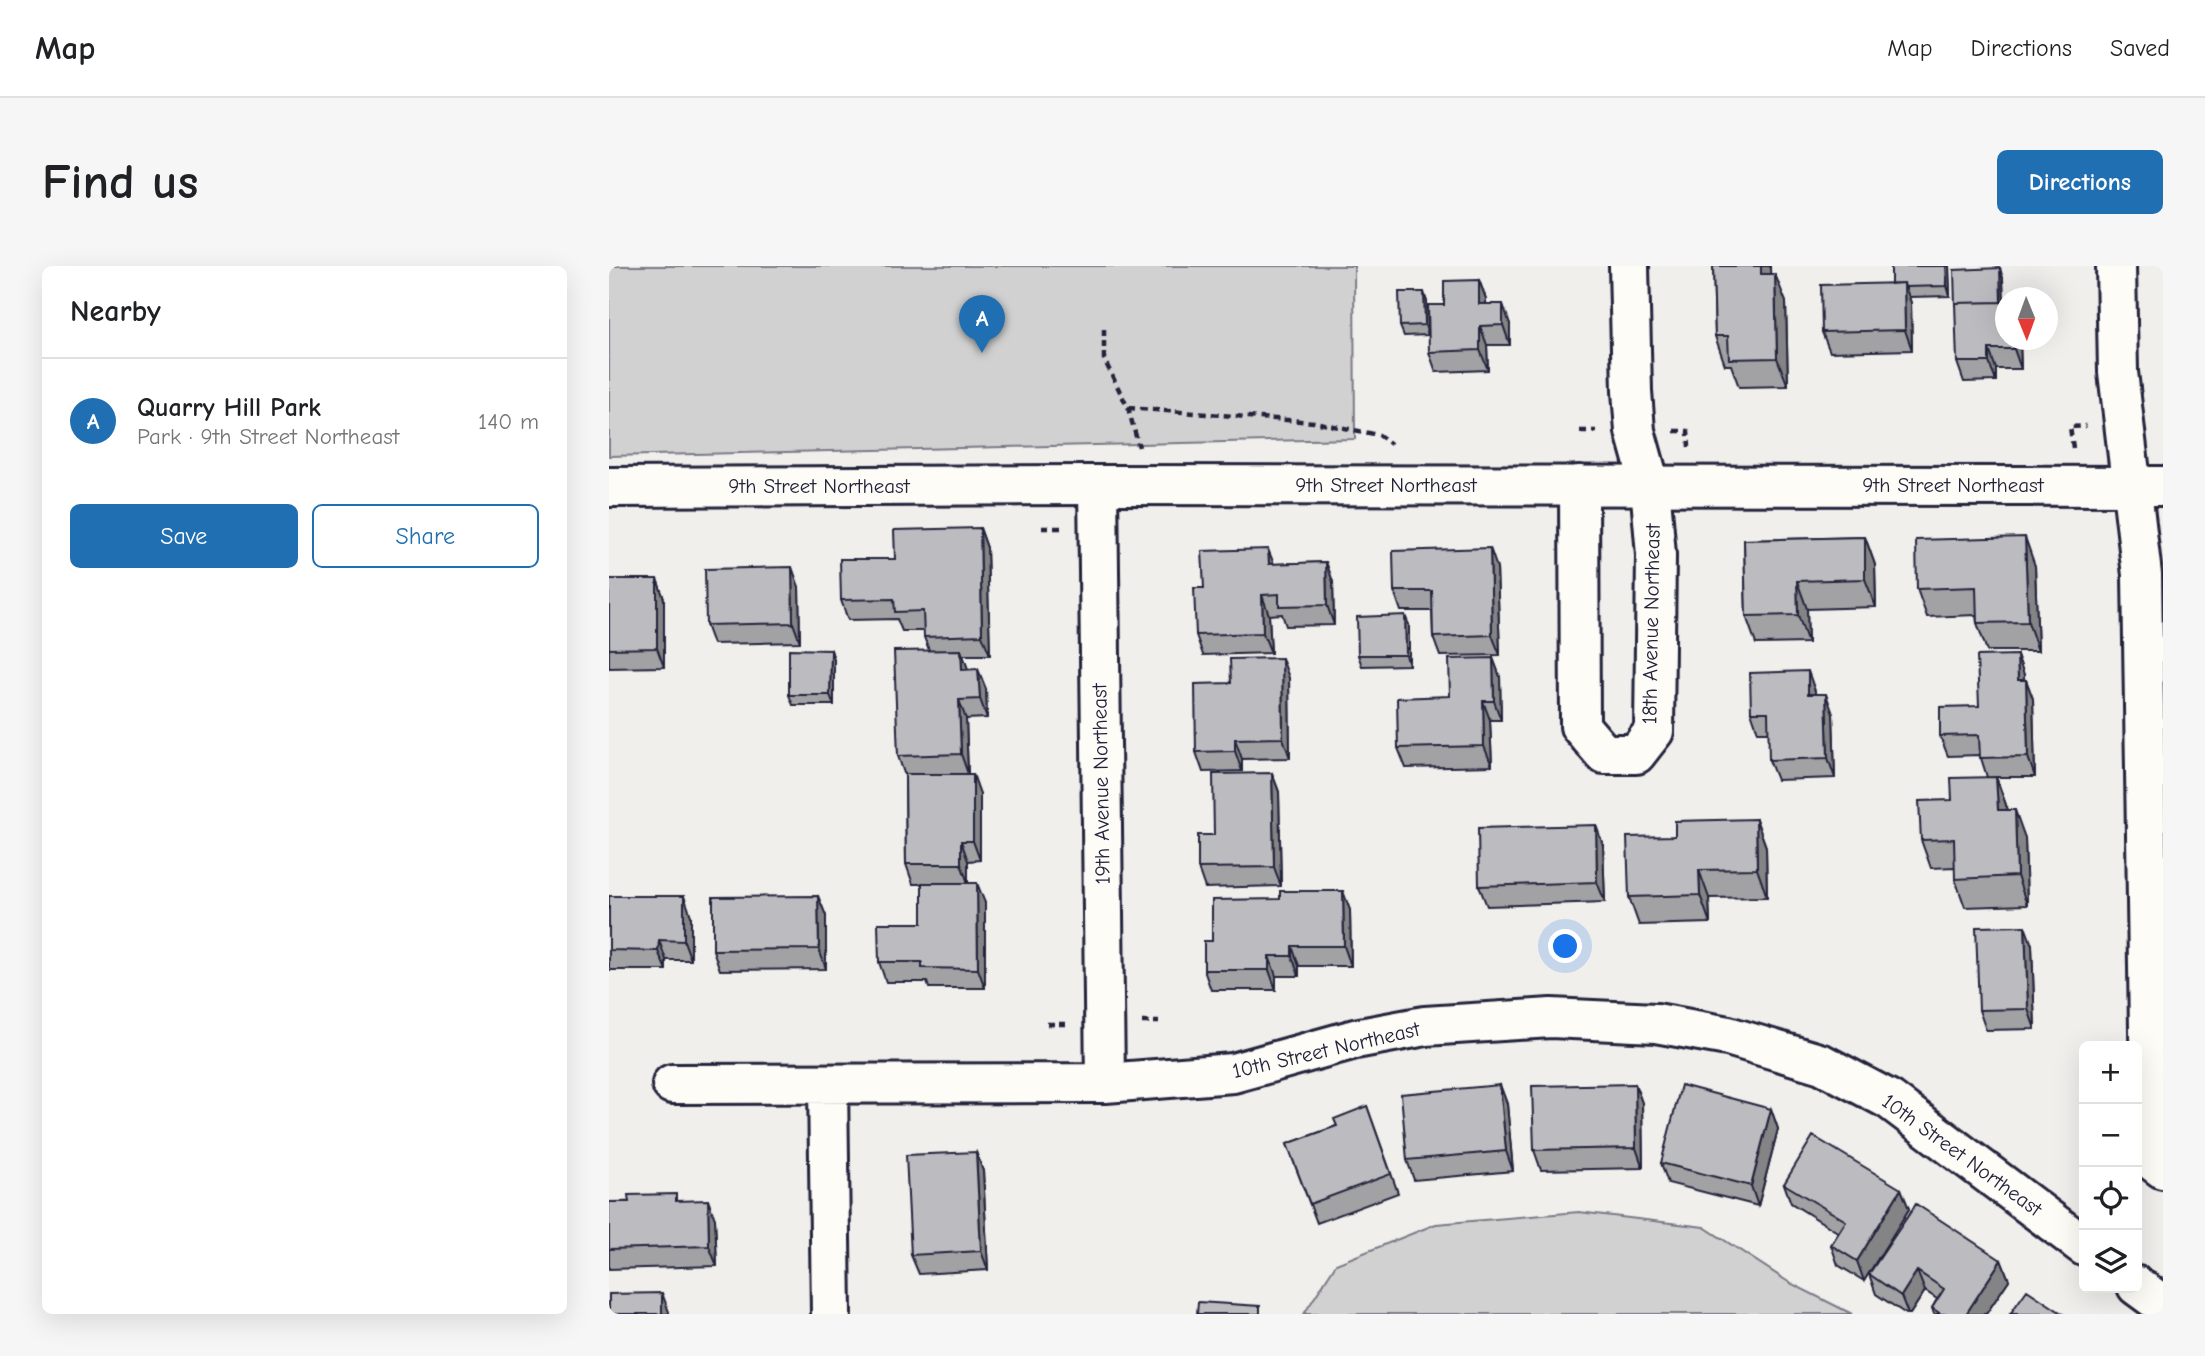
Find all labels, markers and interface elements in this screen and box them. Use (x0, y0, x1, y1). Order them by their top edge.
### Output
text: Map (35, 29, 96, 67)
text: Map (1887, 34, 1933, 62)
text: Directions (1971, 34, 2072, 62)
text: Saved (2110, 34, 2170, 62)
button: Directions (1997, 150, 2163, 214)
text: Find us (42, 154, 198, 210)
north arrow (1995, 287, 2058, 350)
text: Nearby (70, 294, 161, 329)
pin: A (959, 295, 1005, 353)
text: Quarry Hill Park (137, 393, 321, 423)
text: A (87, 408, 99, 435)
text: 140 m (478, 408, 539, 435)
text: Park · 9th Street Northeast (137, 423, 399, 450)
street label: 9th Street Northeast (1295, 473, 1478, 497)
street label: 9th Street Northeast (1862, 473, 2045, 497)
street label: 9th Street Northeast (728, 474, 911, 498)
button: Save (70, 504, 298, 568)
button: Share (312, 504, 539, 568)
street label: 18th Avenue Northeast (1637, 522, 1665, 725)
street label: 19th Avenue Northeast (1087, 682, 1115, 885)
your location (1548, 929, 1582, 963)
street label: 10th Street Northeast (1230, 1017, 1423, 1083)
map controls (2079, 1041, 2142, 1293)
button: + (2079, 1041, 2142, 1104)
street label: 10th Street Northeast (1877, 1089, 2047, 1222)
button: − (2079, 1104, 2142, 1167)
button: locate (2079, 1167, 2142, 1230)
button: layers (2079, 1230, 2142, 1293)

